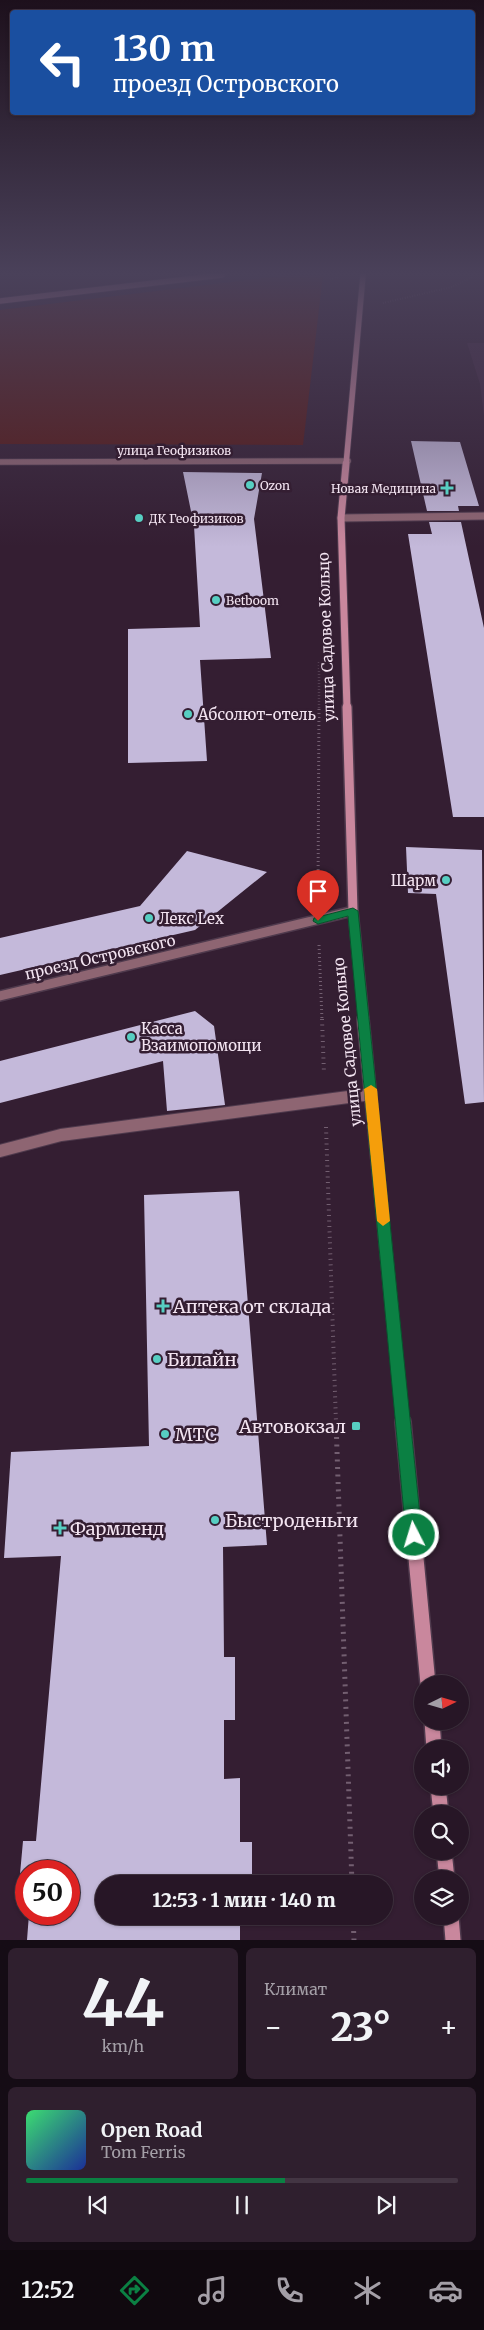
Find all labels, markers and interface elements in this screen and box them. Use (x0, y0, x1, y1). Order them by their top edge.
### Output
text: 130 m (113, 27, 215, 71)
icon: left (30, 30, 95, 95)
text: проезд Островского (113, 70, 339, 98)
street label: улица Геофизиков (117, 443, 231, 458)
place label: Ozon (260, 478, 290, 493)
marker: Ozon (244, 479, 256, 491)
place label: Новая Медицина (331, 481, 437, 496)
marker: Новая Медицина (440, 481, 454, 495)
place label: ДК Геофизиков (149, 511, 244, 526)
marker: ДК Геофизиков (133, 512, 145, 524)
street label: улица Садовое Кольцо (314, 552, 338, 722)
place label: Betboom (226, 593, 279, 608)
marker: Betboom (210, 594, 222, 606)
place label: Абсолют-отель (197, 705, 316, 724)
marker: Абсолют-отель (182, 708, 194, 720)
pin (297, 870, 339, 921)
place label: Шарм (391, 871, 436, 890)
marker: Шарм (440, 874, 452, 886)
icon: arrive (304, 877, 332, 905)
place label: Лекс Lex (159, 909, 224, 928)
marker: Лекс Lex (143, 912, 155, 924)
street label: проезд Островского (23, 930, 177, 984)
street label: улица Садовое Кольцо (329, 956, 365, 1127)
place label: Касса Взаимопомощи (141, 1019, 262, 1055)
marker: Касса Взаимопомощи (125, 1031, 137, 1043)
place label: Аптека от склада (172, 1295, 332, 1318)
marker: Аптека от склада (157, 1300, 169, 1312)
place label: Билайн (167, 1348, 237, 1371)
marker: Билайн (151, 1353, 163, 1365)
place label: Автовокзал (238, 1415, 346, 1438)
marker: Автовокзал (350, 1420, 362, 1432)
place label: МТС (175, 1423, 217, 1446)
marker: МТС (159, 1428, 171, 1440)
position arrow (387, 1508, 439, 1560)
place label: Быстроденьги (225, 1509, 358, 1532)
marker: Быстроденьги (209, 1514, 221, 1526)
place label: Фармленд (70, 1517, 164, 1540)
marker: Фармленд (54, 1522, 66, 1534)
north arrow (414, 1675, 469, 1730)
map controls (414, 1675, 469, 1925)
button: sound (414, 1740, 469, 1795)
button: search (414, 1805, 469, 1860)
speed limit sign: 50 (15, 1860, 80, 1925)
button: layers (414, 1870, 469, 1925)
text: 12:53 · 1 мин · 140 m (152, 1888, 336, 1912)
text: 44 (82, 1962, 164, 2044)
text: Климат (264, 1979, 327, 1999)
text: 23° (331, 2004, 391, 2051)
text: − (264, 2009, 283, 2045)
text: + (439, 2009, 458, 2045)
text: km/h (102, 2036, 144, 2056)
text: Open Road (101, 2118, 203, 2142)
text: Tom Ferris (101, 2142, 186, 2162)
icon: previous (84, 2191, 112, 2219)
icon: pause (228, 2191, 256, 2219)
icon: next (372, 2191, 400, 2219)
icon: directions (117, 2273, 152, 2308)
icon: music (195, 2273, 230, 2308)
icon: phone (272, 2273, 307, 2308)
icon: climate (350, 2273, 385, 2308)
icon: car (428, 2273, 463, 2308)
text: 12:52 (21, 2276, 74, 2304)

